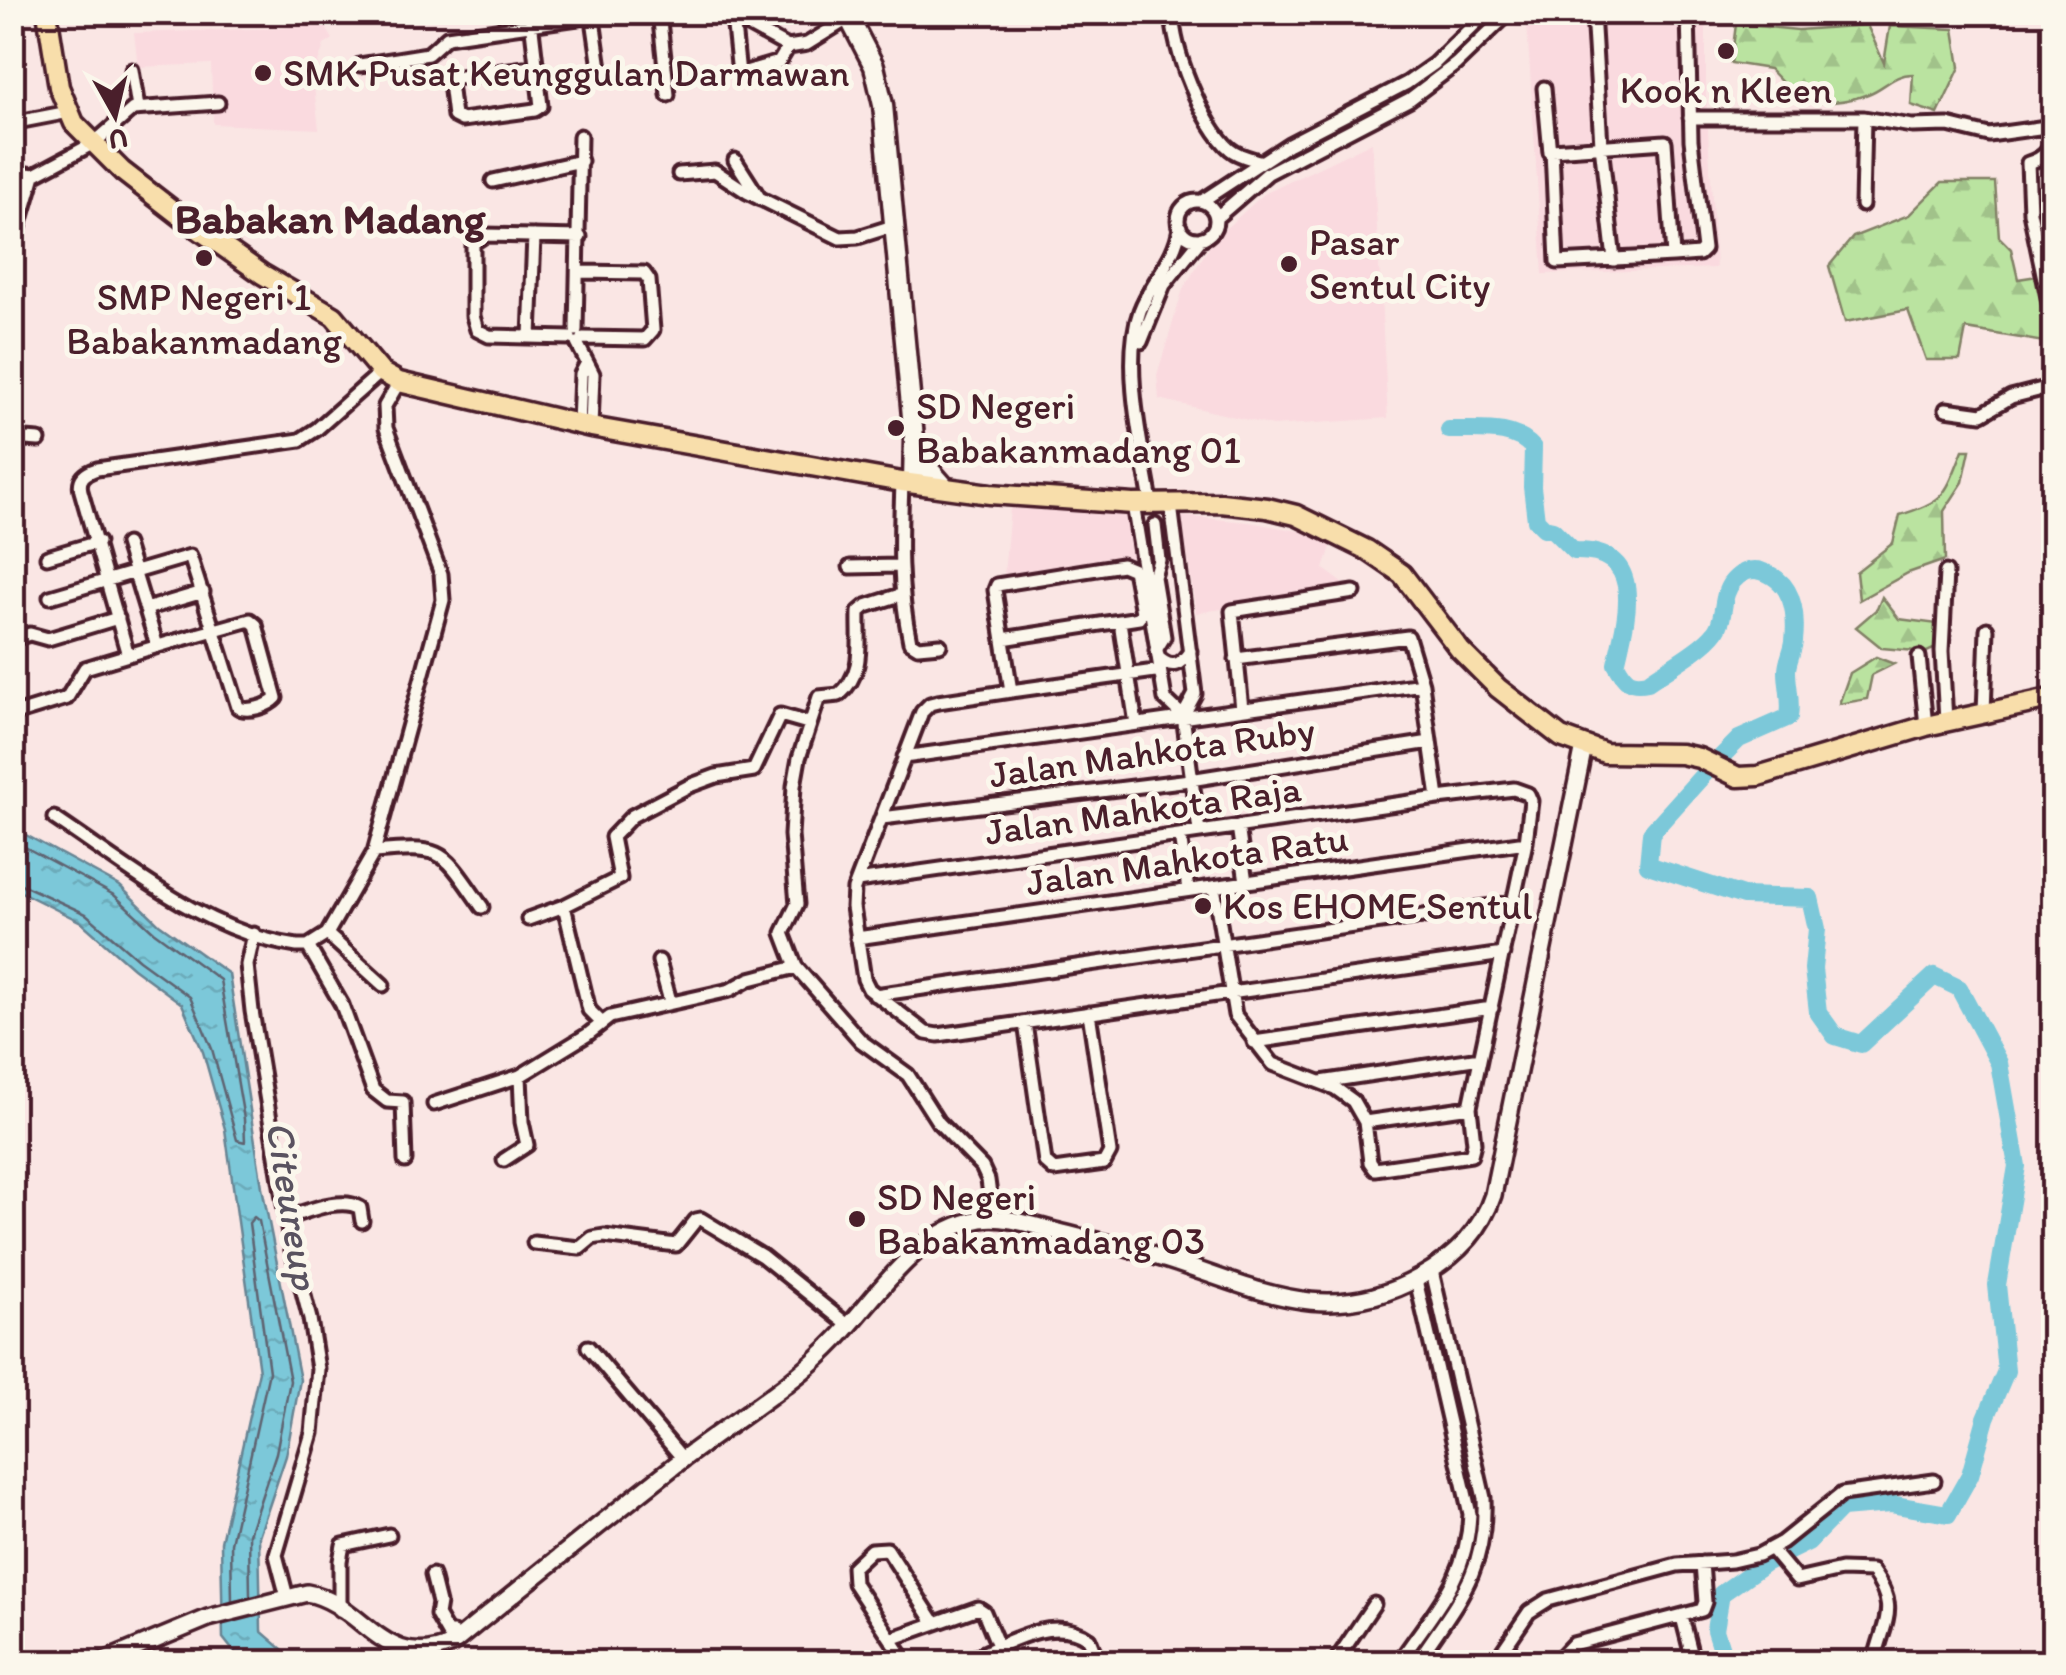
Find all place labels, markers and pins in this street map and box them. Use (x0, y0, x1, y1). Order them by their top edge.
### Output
marker: Kook n Kleen (1715, 40, 1737, 62)
place label: SMK Pusat Keunggulan Darmawan (283, 50, 849, 96)
marker: SMK Pusat Keunggulan Darmawan (252, 62, 274, 84)
place label: Kook n Kleen (1620, 67, 1832, 113)
place label: Pasar Sentul City (1309, 219, 1491, 309)
marker: SMP Negeri 1 Babakanmadang (193, 247, 215, 269)
marker: Pasar Sentul City (1278, 253, 1300, 275)
place label: SMP Negeri 1 Babakanmadang (66, 274, 342, 364)
place label: SD Negeri Babakanmadang 01 (916, 383, 1241, 473)
marker: SD Negeri Babakanmadang 01 (885, 417, 907, 439)
place label: Kos EHOME Sentul (1223, 883, 1533, 929)
marker: Kos EHOME Sentul (1192, 895, 1214, 917)
place label: SD Negeri Babakanmadang 03 (877, 1174, 1205, 1264)
marker: SD Negeri Babakanmadang 03 (846, 1208, 868, 1230)

